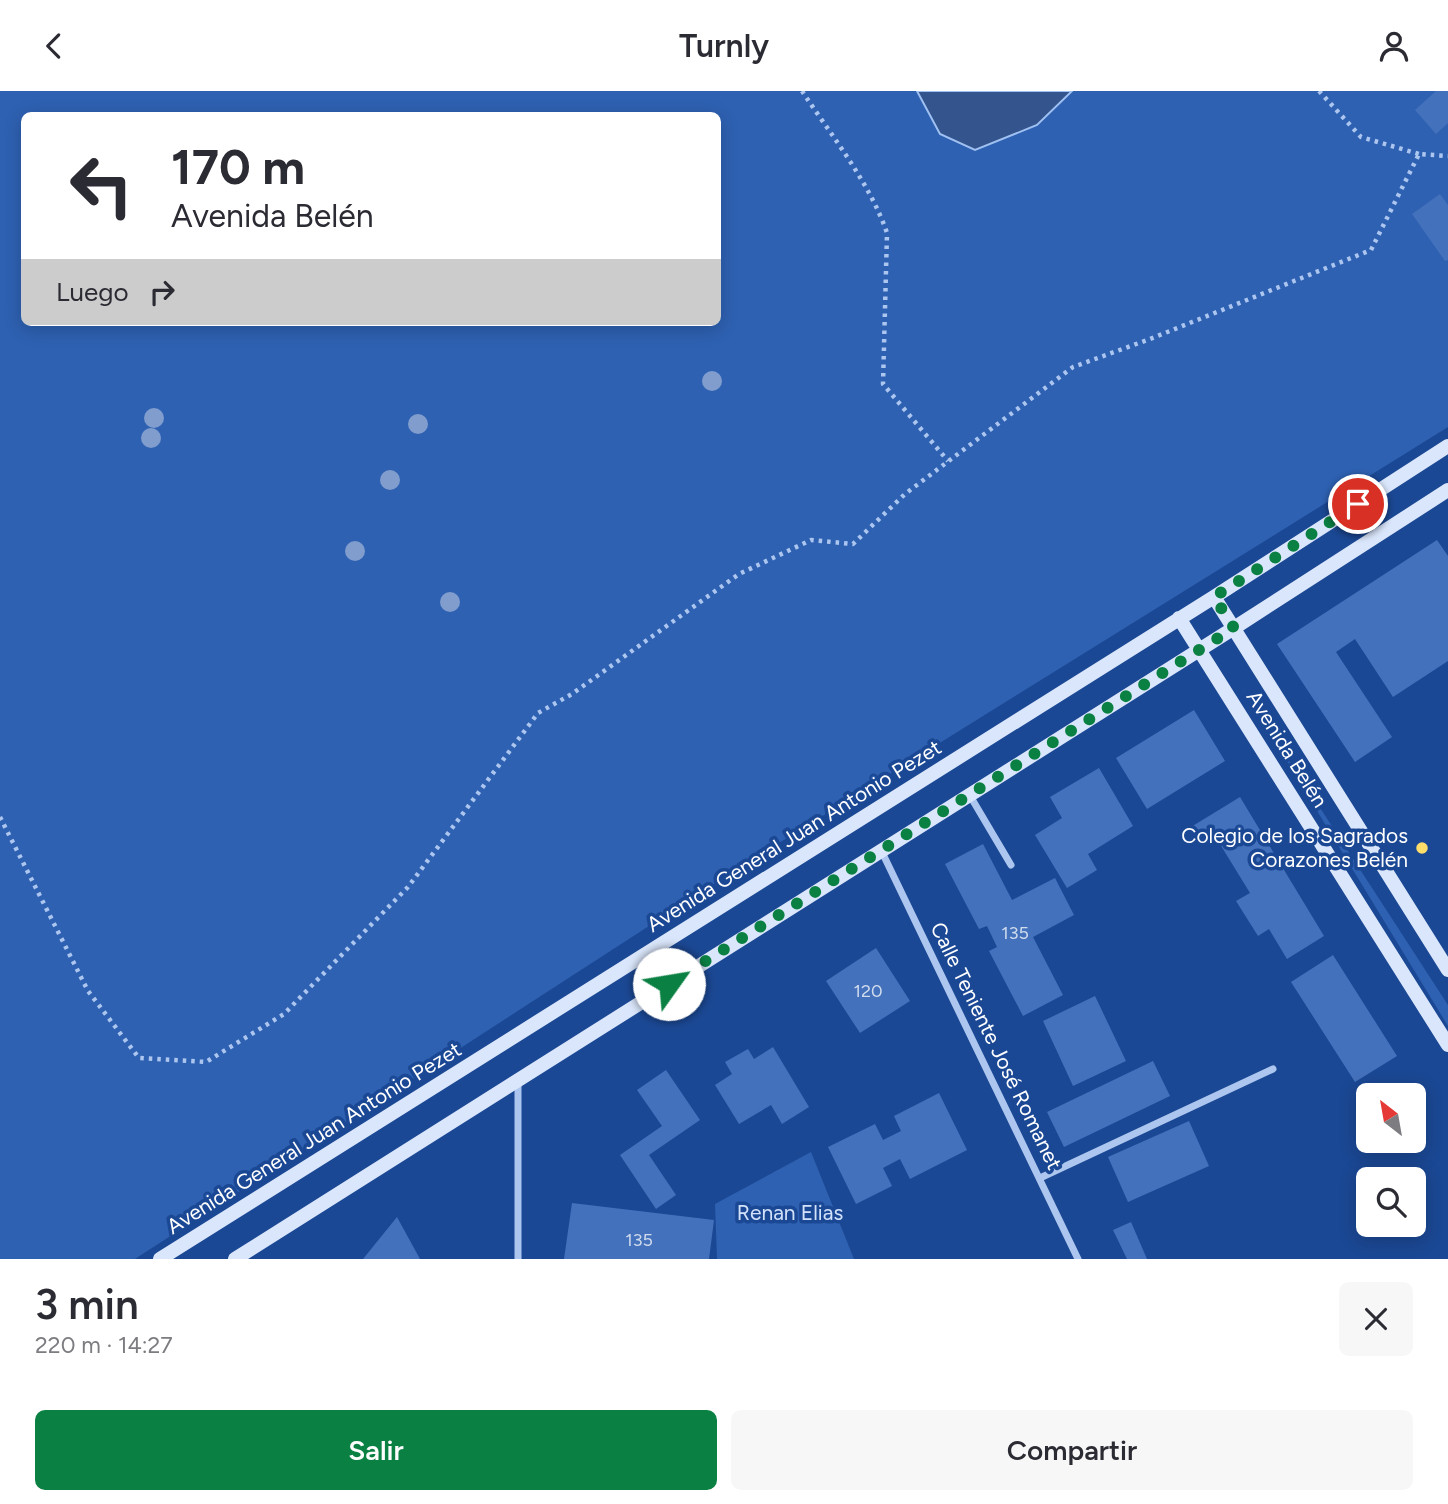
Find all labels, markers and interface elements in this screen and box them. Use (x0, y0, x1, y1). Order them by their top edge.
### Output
icon: back (35, 27, 73, 65)
text: Turnly (679, 27, 769, 65)
icon: person (1375, 27, 1413, 65)
text: 170 m (171, 137, 305, 196)
icon: left (56, 140, 147, 231)
text: Avenida Belén (171, 197, 374, 235)
icon: right (143, 273, 181, 311)
text: Luego (56, 276, 129, 308)
pin (1328, 474, 1388, 534)
icon: arrive (1339, 485, 1377, 523)
street label: Avenida Belén (1242, 686, 1333, 812)
street label: Avenida General Juan Antonio Pezet (642, 734, 946, 937)
place label: Colegio de los Sagrados Corazones Belén (1181, 823, 1408, 872)
marker: Colegio de los Sagrados Corazones Belén (1414, 840, 1430, 856)
street label: Calle Teniente José Romanet (926, 918, 1067, 1174)
house number: 135 (1001, 922, 1029, 944)
position arrow (632, 947, 706, 1021)
house number: 120 (853, 980, 883, 1002)
street label: Avenida General Juan Antonio Pezet (162, 1036, 466, 1239)
north arrow (1356, 1083, 1426, 1153)
map controls (1356, 1083, 1426, 1237)
button: search (1356, 1167, 1426, 1237)
park label: Renan Elias (737, 1200, 843, 1225)
house number: 135 (625, 1229, 653, 1251)
text: 3 min (35, 1279, 139, 1330)
button: close (1339, 1282, 1413, 1356)
text: 220 m · 14:27 (35, 1331, 173, 1359)
button: Salir (35, 1410, 717, 1490)
button: Compartir (731, 1410, 1413, 1490)

